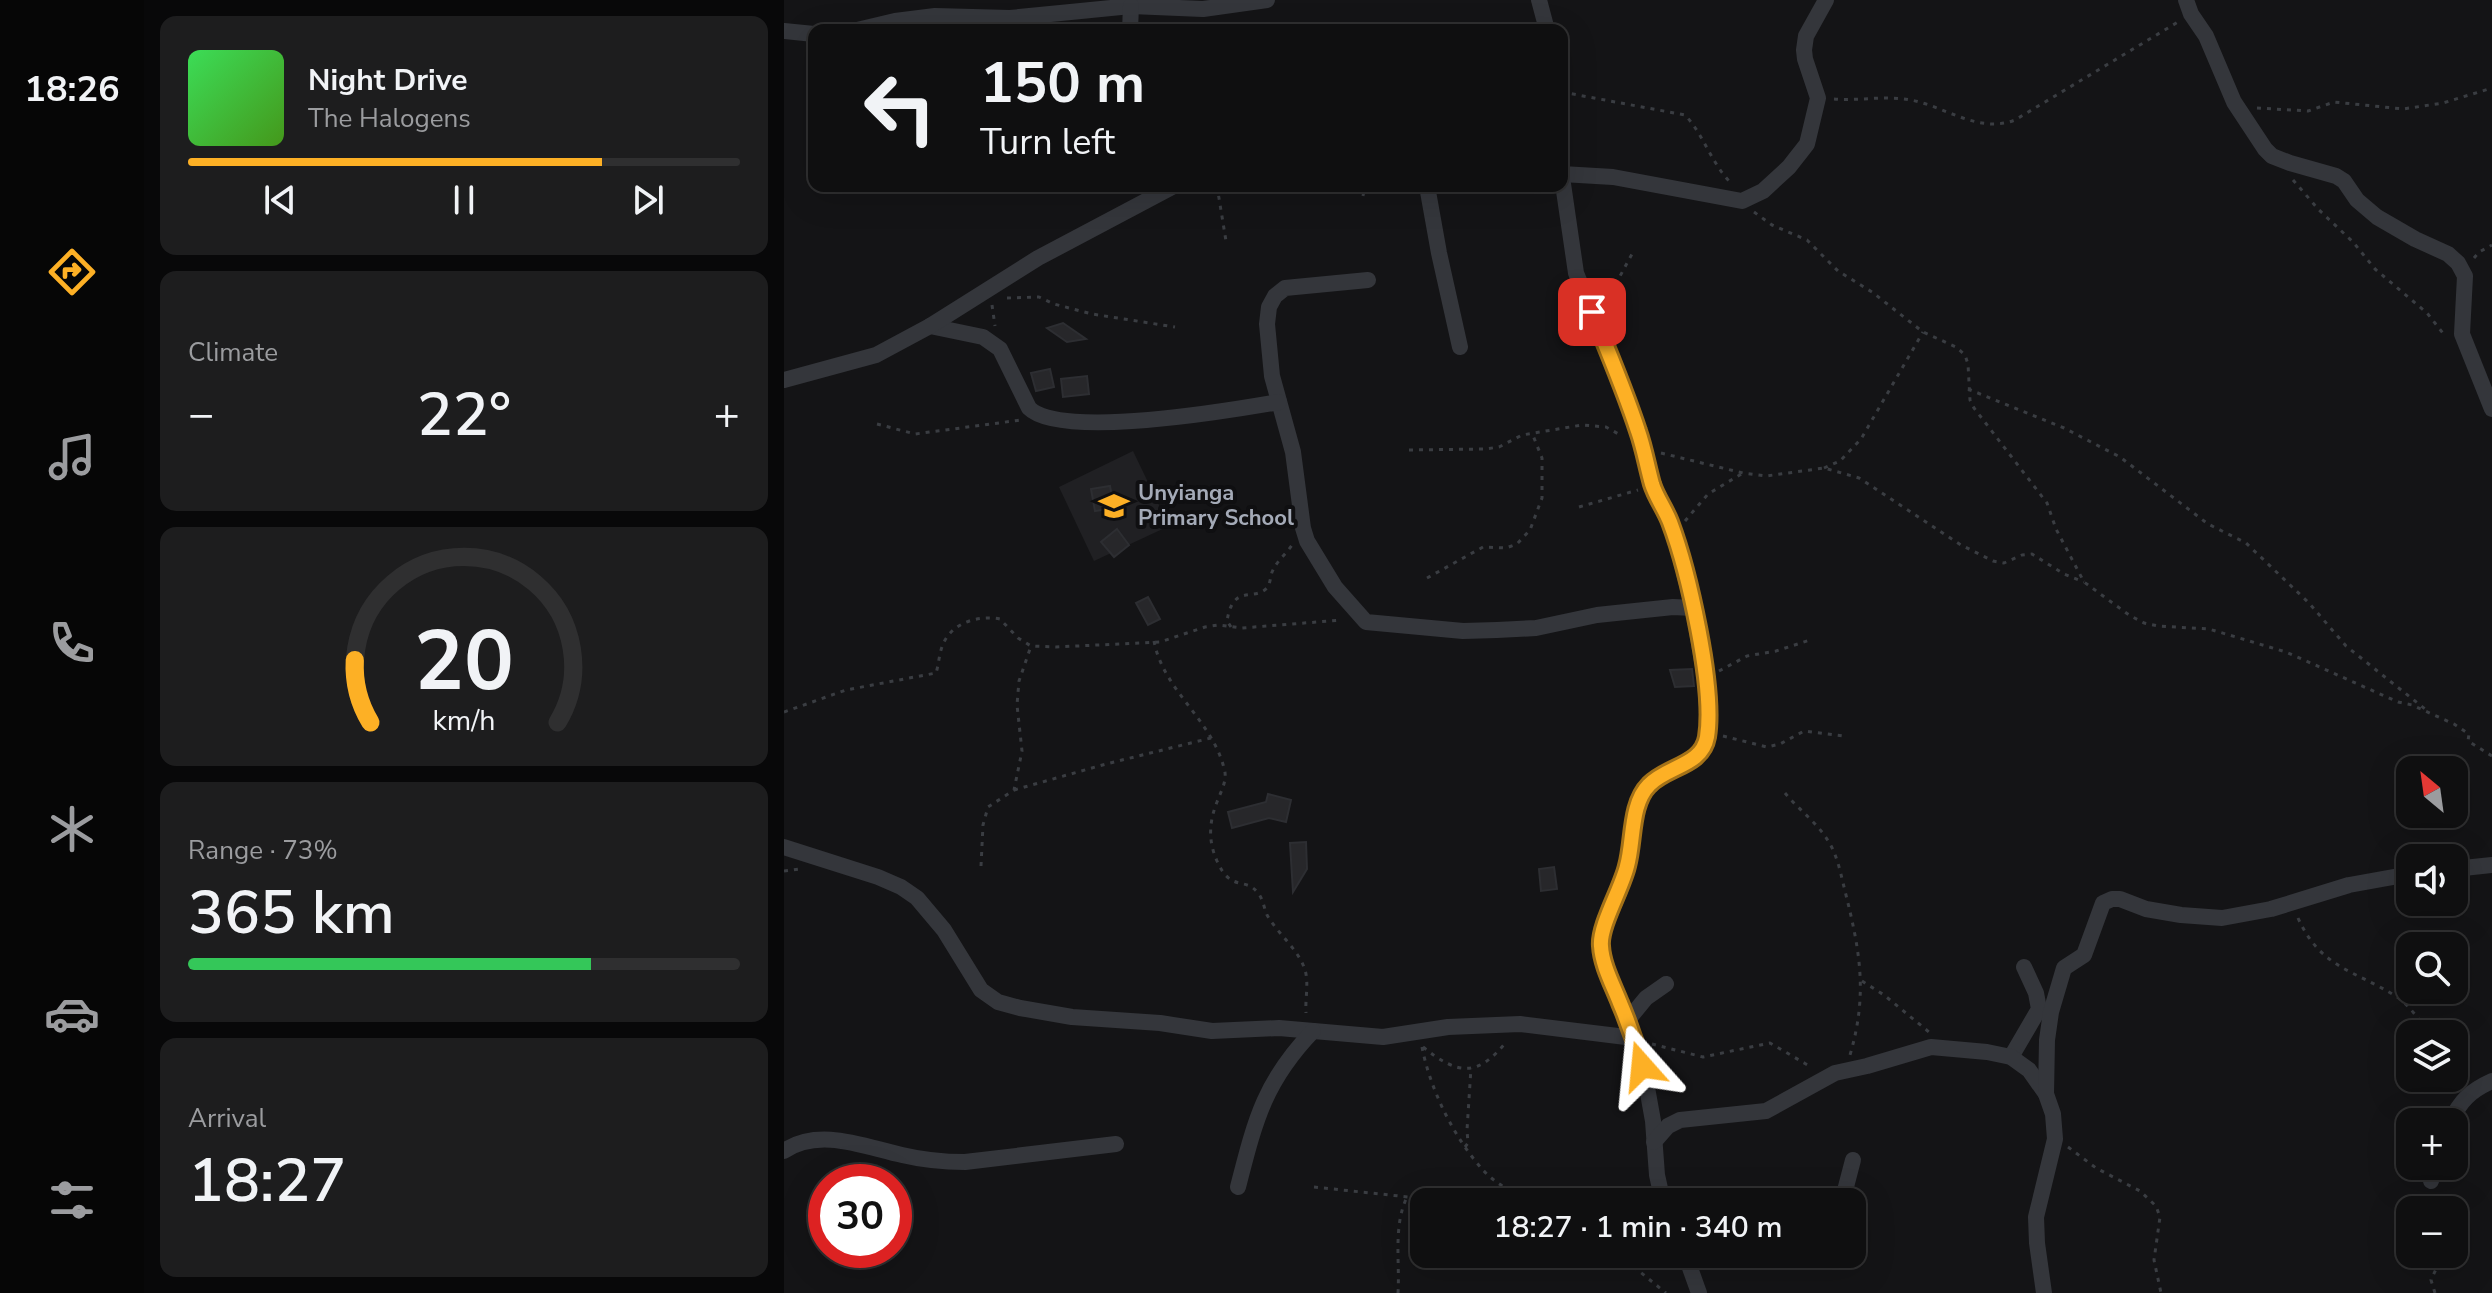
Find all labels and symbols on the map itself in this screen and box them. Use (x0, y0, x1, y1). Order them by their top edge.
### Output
pin (1558, 278, 1626, 346)
place label: Unyianga Primary School (1138, 478, 1294, 533)
school or university icon: Unyianga Primary School (1097, 489, 1131, 523)
north arrow (2396, 756, 2468, 828)
position arrow (1600, 1024, 1684, 1108)
speed limit sign: 30 (808, 1164, 912, 1268)

